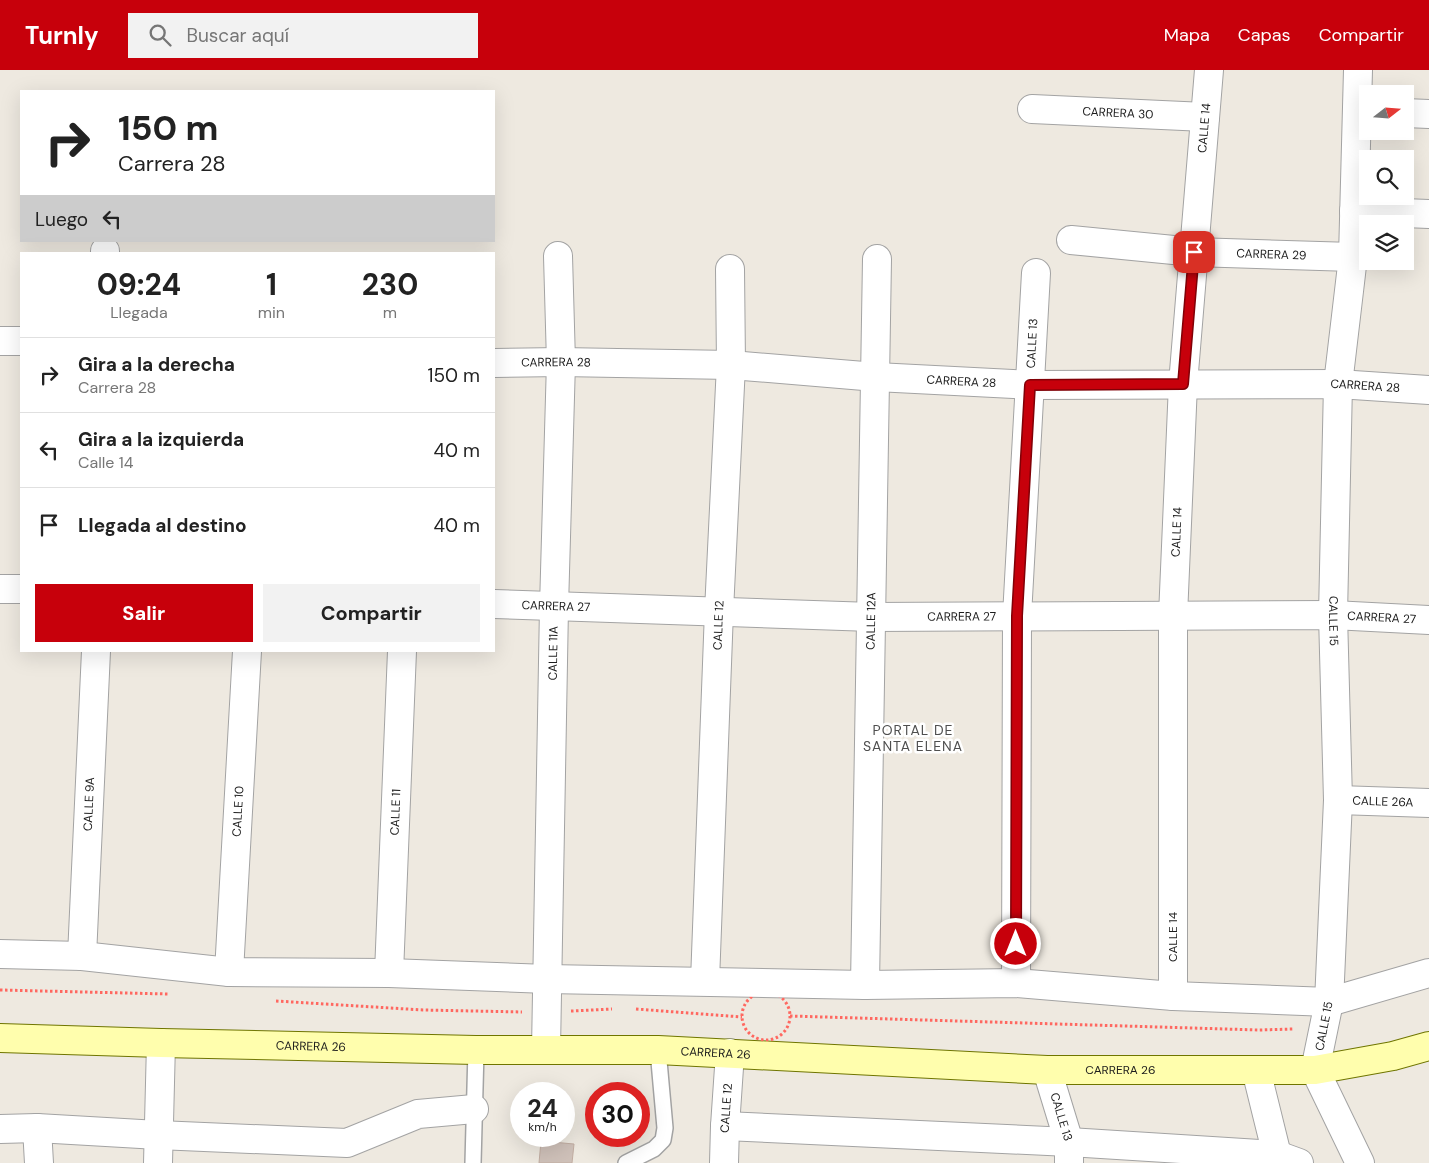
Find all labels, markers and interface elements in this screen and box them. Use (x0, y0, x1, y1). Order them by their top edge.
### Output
search box (128, 13, 478, 58)
text: Turnly (25, 20, 98, 51)
icon: search (146, 21, 174, 49)
text: Buscar aquí (186, 23, 289, 48)
text: Mapa (1164, 23, 1210, 47)
text: Capas (1238, 23, 1291, 47)
text: Compartir (1319, 23, 1404, 47)
north arrow (1359, 85, 1414, 140)
map controls (1359, 85, 1414, 270)
street label: CALLE 14 (1194, 102, 1214, 154)
street label: CARRERA 30 (1082, 103, 1154, 123)
text: 150 m (118, 105, 218, 151)
icon: right (35, 110, 100, 175)
text: Carrera 28 (118, 149, 226, 178)
button: search (1359, 150, 1414, 205)
icon: left (98, 205, 126, 233)
text: Luego (35, 207, 88, 232)
button: layers (1359, 215, 1414, 270)
pin (1173, 231, 1215, 273)
icon: arrive (1180, 238, 1208, 266)
street label: CARRERA 29 (1236, 245, 1307, 264)
text: 09:24 (97, 265, 181, 304)
text: 1 (266, 265, 277, 304)
text: 230 (362, 265, 418, 304)
text: Llegada (110, 302, 168, 323)
text: min (258, 302, 285, 323)
text: m (383, 302, 397, 323)
street label: CALLE 13 (1023, 318, 1041, 369)
text: Gira a la derecha (78, 352, 235, 377)
street label: CARRERA 28 (521, 354, 591, 371)
icon: right (35, 361, 63, 389)
text: 150 m (428, 363, 480, 388)
street label: CARRERA 28 (926, 372, 997, 391)
street label: CARRERA 28 (1330, 376, 1401, 396)
text: Carrera 28 (78, 377, 156, 398)
text: Gira a la izquierda (78, 427, 244, 452)
icon: left (35, 436, 63, 464)
text: 40 m (433, 438, 480, 463)
text: Calle 14 (78, 452, 133, 473)
street label: CALLE 14 (1168, 507, 1186, 557)
icon: arrive (35, 511, 63, 539)
text: Llegada al destino (78, 513, 247, 538)
text: 40 m (433, 513, 480, 538)
button: Salir (35, 584, 253, 642)
button: Compartir (263, 584, 480, 642)
street label: CALLE 12A (863, 592, 879, 650)
street label: CALLE 15 (1325, 596, 1342, 646)
street label: CARRERA 27 (521, 597, 591, 615)
street label: CALLE 12 (710, 600, 728, 650)
street label: CARRERA 27 (927, 608, 996, 625)
street label: CARRERA 27 (1347, 608, 1417, 627)
street label: CALLE 11A (545, 626, 562, 680)
district label: PORTAL DE SANTA ELENA (863, 721, 963, 755)
street label: CALLE 9A (80, 777, 98, 831)
street label: CALLE 10 (229, 785, 247, 837)
street label: CALLE 11 (387, 789, 404, 836)
street label: CALLE 26A (1352, 792, 1414, 810)
street label: CALLE 14 (1165, 912, 1181, 962)
position arrow (989, 917, 1041, 969)
street label: CALLE 15 (1311, 1000, 1337, 1052)
street label: CARRERA 26 (276, 1038, 346, 1055)
street label: CARRERA 26 (680, 1043, 751, 1063)
street label: CARRERA 26 (1085, 1062, 1155, 1078)
speed limit sign: 30 (585, 1082, 650, 1147)
street label: CALLE 12 (717, 1083, 736, 1133)
street label: CALLE 13 (1046, 1091, 1076, 1143)
text: 24 (527, 1092, 558, 1125)
text: km/h (528, 1119, 557, 1135)

